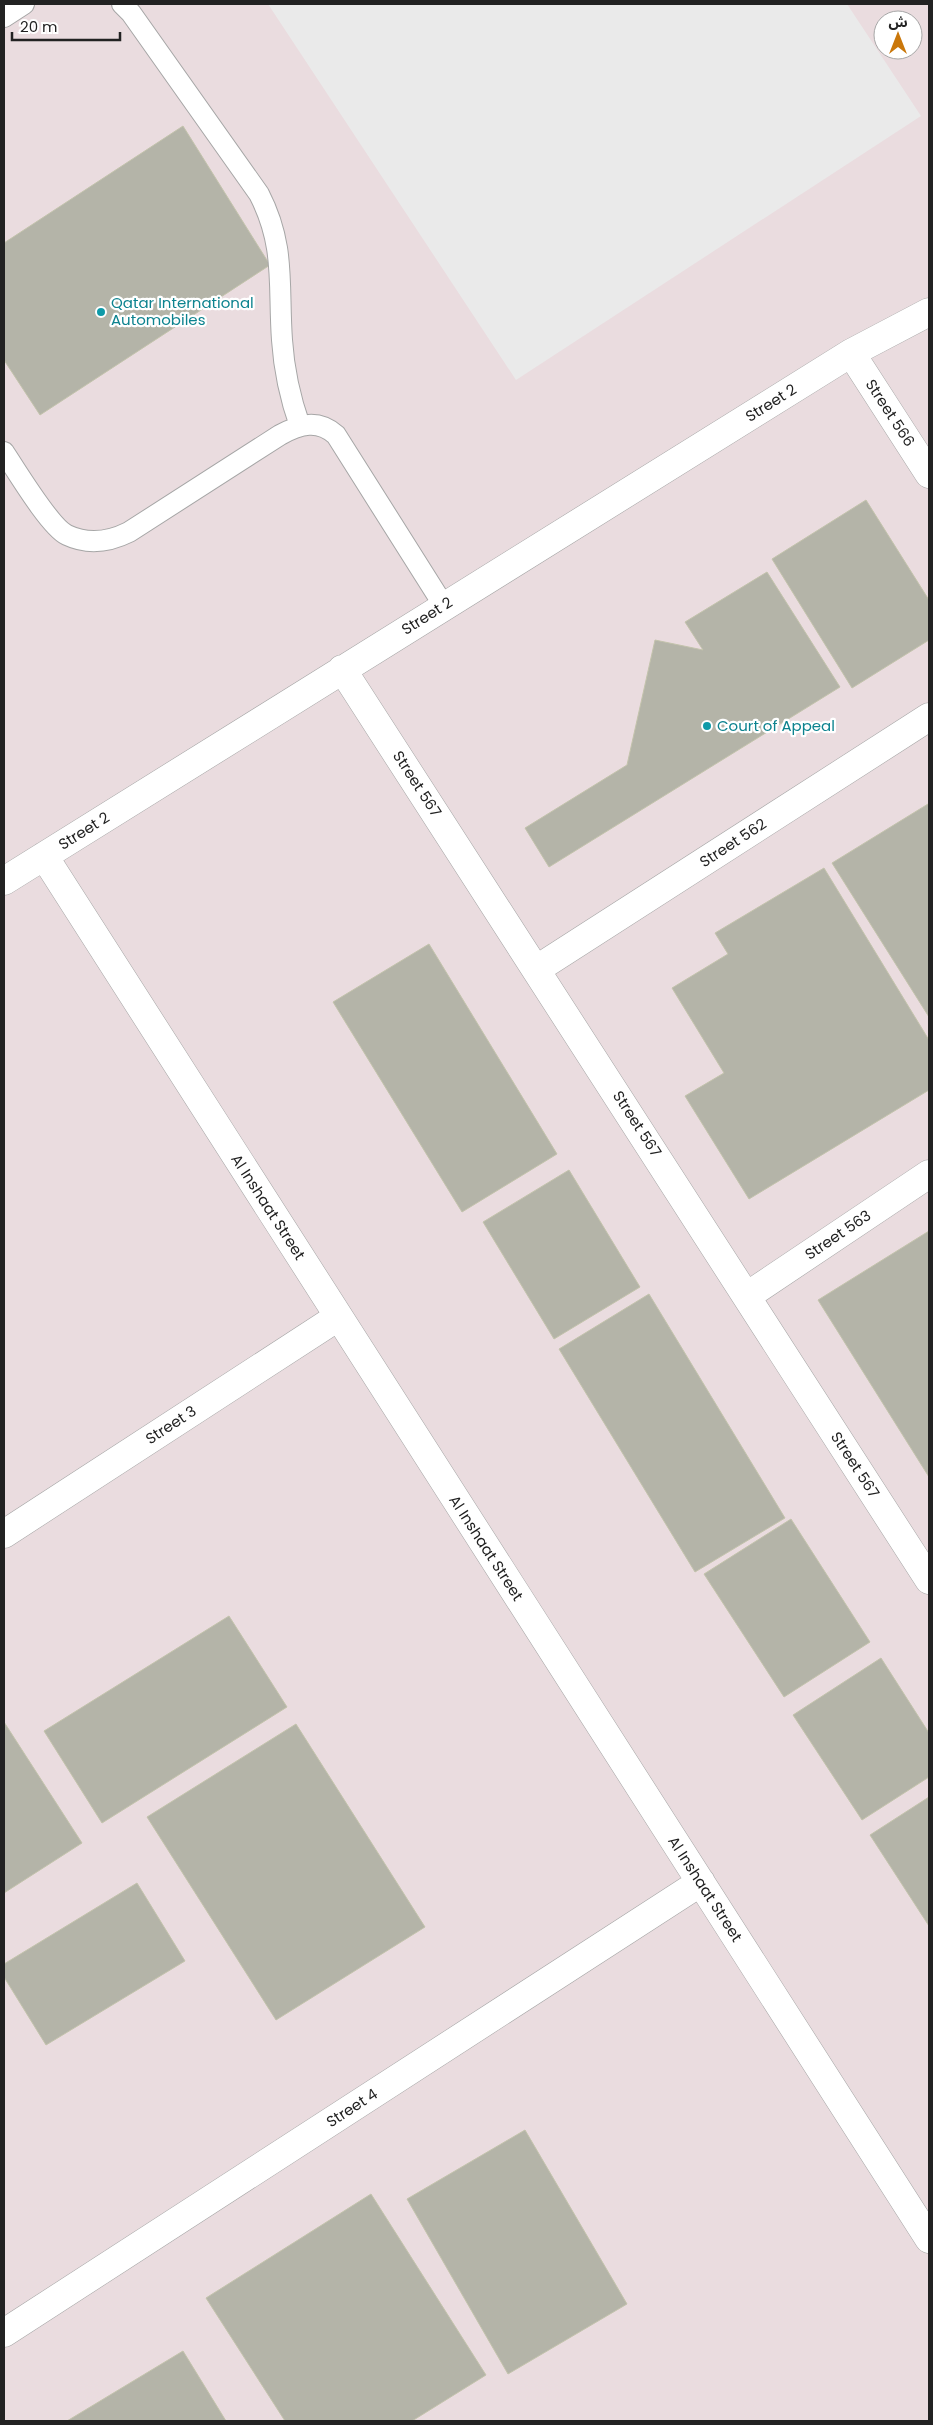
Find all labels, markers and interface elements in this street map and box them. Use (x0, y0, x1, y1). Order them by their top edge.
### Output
scale bar (12, 10, 120, 42)
north arrow (873, 10, 923, 60)
text: ش (888, 12, 908, 32)
text: 20 m (20, 16, 58, 37)
place label: Qatar International Automobiles (111, 292, 254, 330)
marker: Qatar International Automobiles (95, 306, 107, 318)
street label: Street 566 (861, 375, 920, 450)
street label: Street 2 (741, 379, 800, 426)
street label: Street 2 (397, 592, 456, 639)
place label: Court of Appeal (717, 715, 835, 736)
marker: Court of Appeal (701, 720, 713, 732)
street label: Street 567 (388, 747, 447, 821)
street label: Street 2 (54, 807, 113, 854)
street label: Street 562 (695, 813, 770, 872)
street label: Street 567 (608, 1087, 667, 1161)
street label: Al Inshaat Street (226, 1150, 311, 1264)
street label: Street 563 (800, 1205, 875, 1264)
street label: Street 3 (141, 1400, 200, 1449)
street label: Street 567 (826, 1428, 885, 1502)
street label: Al Inshaat Street (444, 1491, 529, 1605)
street label: Al Inshaat Street (663, 1832, 748, 1946)
street label: Street 4 (322, 2083, 382, 2132)

